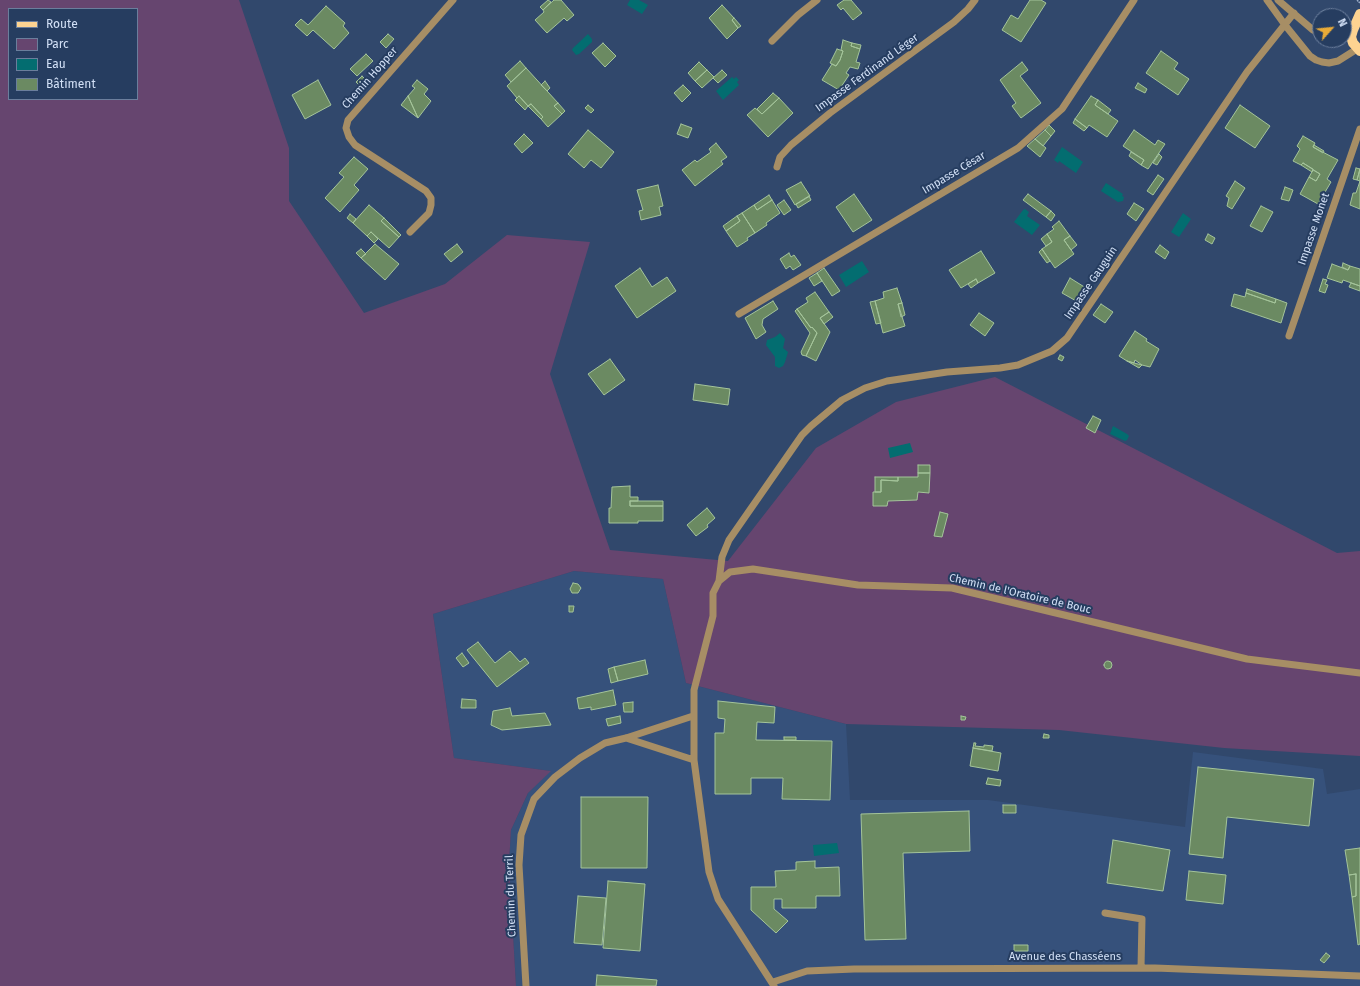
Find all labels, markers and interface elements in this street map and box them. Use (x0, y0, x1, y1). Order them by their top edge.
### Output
legend (8, 8, 138, 100)
north arrow (1312, 8, 1352, 48)
text: Route (46, 17, 78, 31)
text: N (1335, 17, 1350, 29)
street label: Impasse Ferdinand Léger (813, 31, 921, 115)
text: Parc (46, 37, 69, 51)
street label: Chemin Hopper (340, 44, 400, 112)
text: Eau (46, 57, 66, 71)
text: Bâtiment (46, 77, 96, 91)
street label: Impasse César (920, 149, 988, 197)
street label: Impasse Monet (1295, 191, 1333, 267)
street label: Impasse Gauguin (1062, 244, 1120, 322)
street label: Chemin de l'Oratoire de Bouc (948, 571, 1092, 617)
street label: Chemin du Terril (503, 855, 519, 937)
street label: Avenue des Chasséens (1009, 950, 1121, 964)

